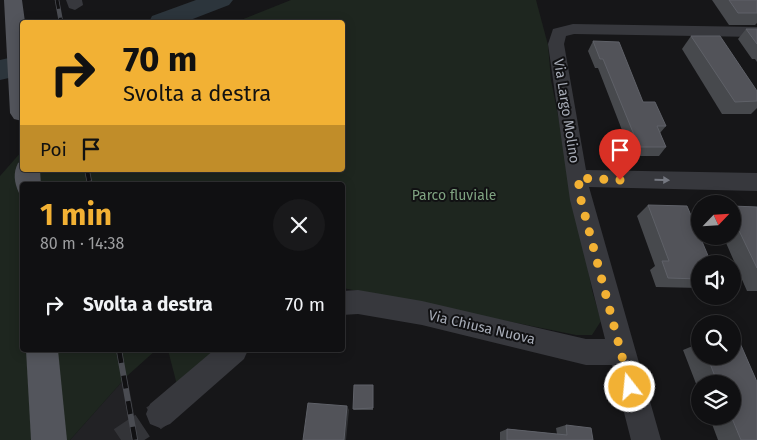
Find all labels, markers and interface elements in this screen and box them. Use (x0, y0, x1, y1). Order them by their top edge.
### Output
text: 70 m (123, 38, 197, 80)
icon: right (40, 40, 105, 105)
street label: Via Largo Molino (550, 58, 583, 164)
text: Svolta a destra (123, 80, 271, 107)
pin (599, 129, 641, 180)
icon: arrive (77, 135, 105, 163)
icon: arrive (606, 136, 634, 164)
text: Poi (40, 138, 67, 161)
one-way arrow (654, 177, 670, 185)
park label: Parco fluviale (412, 187, 496, 204)
north arrow (691, 195, 741, 245)
map controls (691, 195, 741, 425)
text: 1 min (40, 197, 112, 233)
button: close (273, 199, 325, 251)
text: 80 m · 14:38 (40, 234, 124, 253)
button: sound (691, 255, 741, 305)
icon: right (40, 291, 68, 319)
text: Svolta a destra (83, 293, 213, 316)
text: 70 m (285, 293, 325, 316)
street label: Via Chiusa Nuova (427, 307, 537, 348)
button: search (691, 315, 741, 365)
position arrow (603, 360, 655, 412)
button: layers (691, 375, 741, 425)

